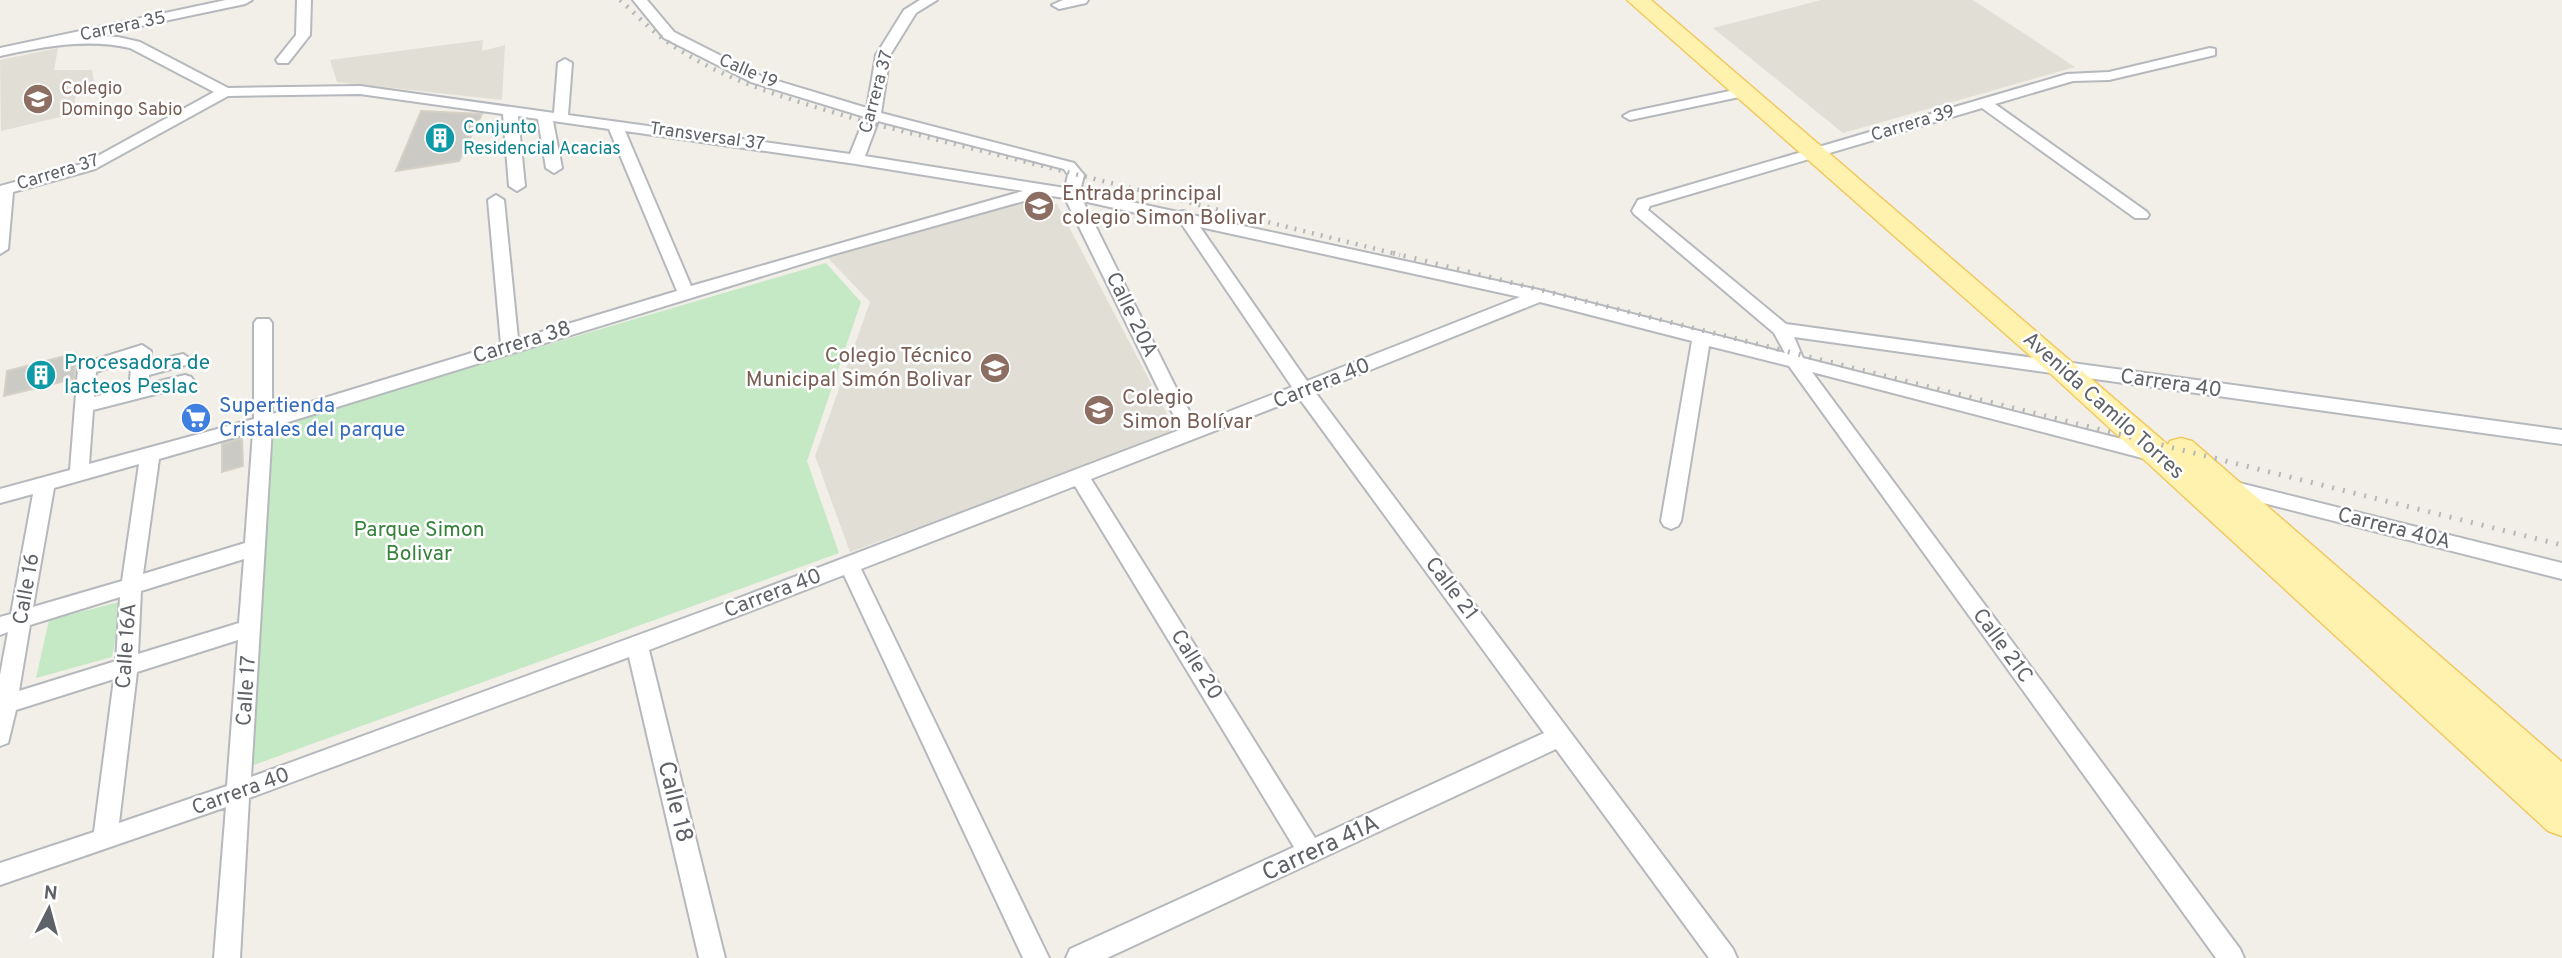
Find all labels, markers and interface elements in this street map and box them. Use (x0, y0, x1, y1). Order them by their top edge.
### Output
street label: Carrera 35 (78, 7, 168, 47)
street label: Carrera 37 (855, 48, 899, 136)
street label: Calle 19 (715, 49, 781, 95)
place label: Colegio Domingo Sabio (61, 78, 183, 122)
school or university icon: Colegio Domingo Sabio (21, 82, 55, 116)
street label: Carrera 39 (1868, 100, 1958, 148)
place label: Conjunto Residencial Acacias (463, 117, 621, 161)
street label: Transversal 37 (648, 118, 766, 156)
building icon: Conjunto Residencial Acacias (423, 121, 457, 155)
street label: Carrera 37 (14, 150, 102, 196)
place label: Entrada principal colegio Simon Bolivar (1062, 181, 1266, 232)
school or university icon: Entrada principal colegio Simon Bolivar (1022, 189, 1056, 223)
street label: Calle 20A (1099, 268, 1163, 362)
street label: Carrera 38 (470, 315, 574, 371)
street label: Avenida Camilo Torres (2017, 326, 2189, 486)
place label: Colegio Técnico Municipal Simón Bolivar (746, 343, 972, 394)
place label: Procesadora de lacteos Peslac (64, 350, 210, 401)
school or university icon: Colegio Técnico Municipal Simón Bolivar (978, 351, 1012, 385)
street label: Carrera 40 (1269, 352, 1375, 416)
building icon: Procesadora de lacteos Peslac (24, 358, 58, 392)
street label: Carrera 40 (2118, 364, 2224, 404)
place label: Colegio Simon Bolívar (1122, 385, 1253, 436)
place label: Supertienda Cristales del parque (219, 393, 405, 444)
school or university icon: Colegio Simon Bolívar (1082, 393, 1116, 427)
supermarket icon: Supertienda Cristales del parque (179, 401, 213, 435)
street label: Carrera 40A (2334, 502, 2454, 556)
park label: Parque Simon Bolivar (354, 517, 485, 568)
street label: Calle 16 (7, 551, 47, 627)
street label: Calle 21 (1418, 552, 1484, 626)
street label: Carrera 40 (720, 563, 826, 625)
street label: Calle 16A (111, 602, 143, 690)
street label: Calle 21C (1966, 603, 2038, 689)
street label: Calle 20 (1164, 625, 1228, 705)
street label: Calle 17 (231, 655, 263, 727)
street label: Calle 18 (649, 758, 699, 846)
street label: Carrera 40 (188, 762, 294, 822)
street label: Carrera 41A (1258, 809, 1384, 889)
north arrow (14, 874, 84, 944)
text: N (43, 881, 59, 907)

